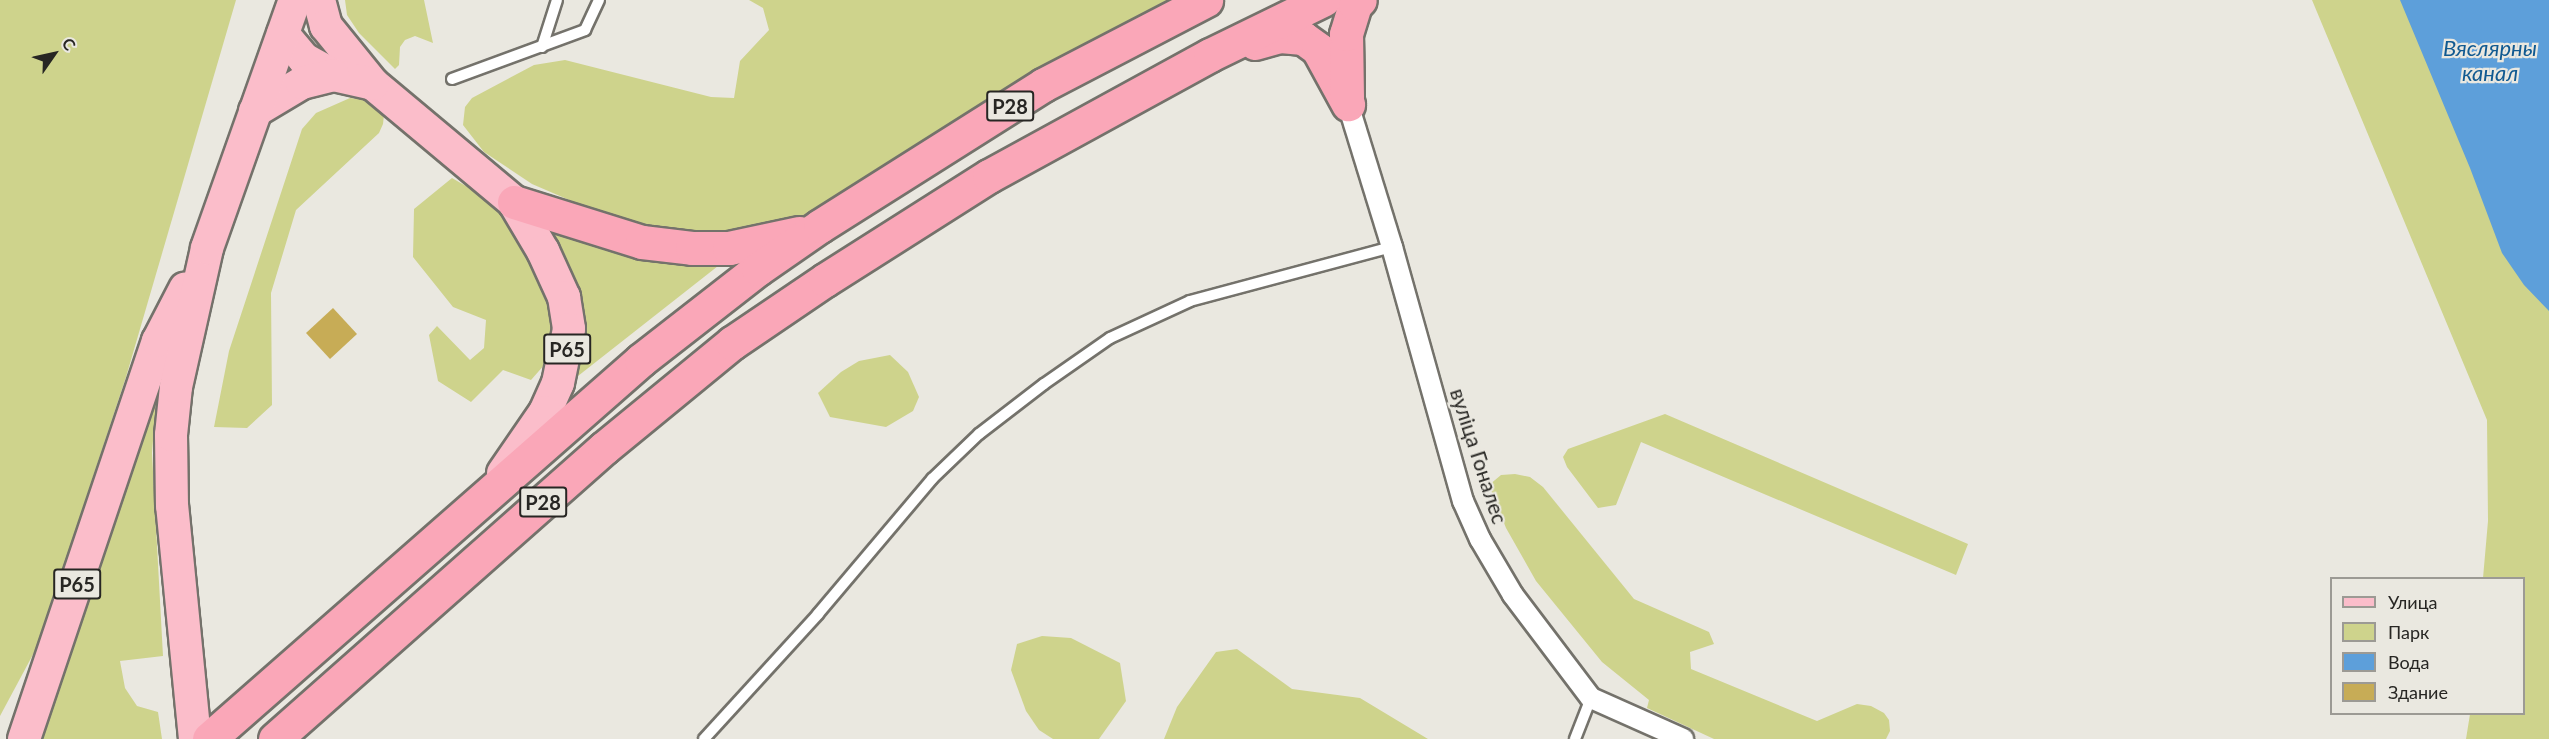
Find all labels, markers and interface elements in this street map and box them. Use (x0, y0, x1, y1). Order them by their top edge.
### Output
north arrow (24, 24, 84, 84)
text: С (58, 34, 80, 53)
water label: Вяслярны канал (2443, 34, 2537, 86)
road number: Р28 (986, 89, 1034, 123)
road number: Р65 (543, 332, 591, 366)
street label: вуліца Гоналес (1445, 385, 1513, 527)
road number: Р28 (519, 485, 567, 519)
road number: Р65 (53, 567, 101, 601)
legend (2330, 577, 2525, 715)
text: Улица (2388, 591, 2438, 613)
text: Парк (2388, 621, 2429, 643)
text: Вода (2388, 651, 2429, 673)
text: Здание (2388, 681, 2448, 703)

